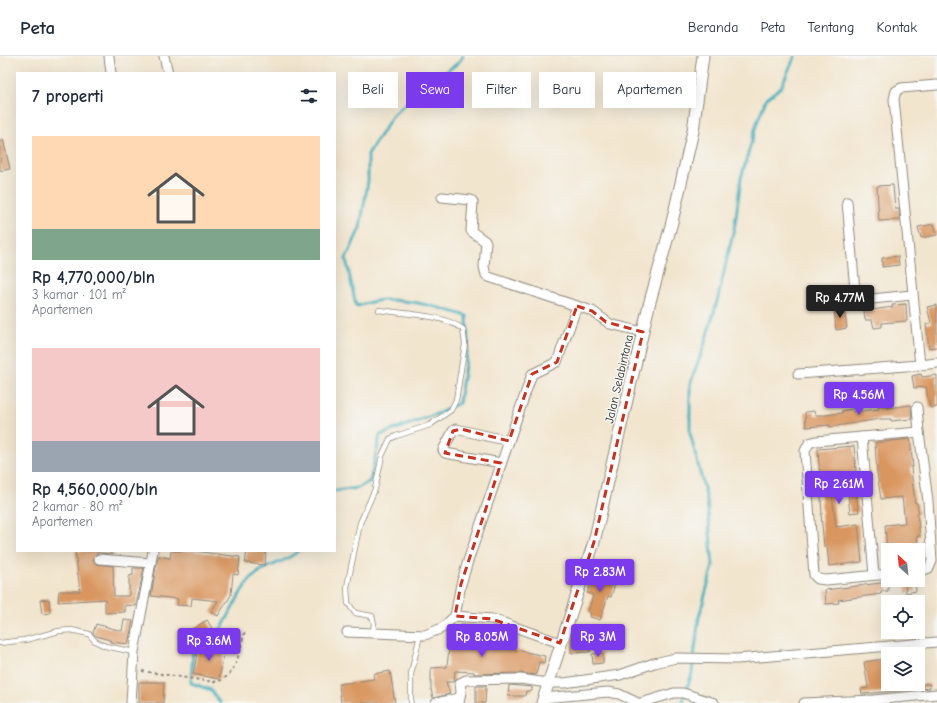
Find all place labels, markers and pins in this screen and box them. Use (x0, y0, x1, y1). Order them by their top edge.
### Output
pin: Rp 4.77M (799, 285, 881, 319)
pin: Rp 4.56M (818, 382, 900, 416)
pin: Rp 2.61M (798, 471, 880, 505)
pin: Rp 2.83M (559, 559, 641, 593)
pin: Rp 8.05M (441, 624, 523, 658)
pin: Rp 3M (570, 624, 626, 658)
pin: Rp 3.6M (172, 628, 246, 662)

